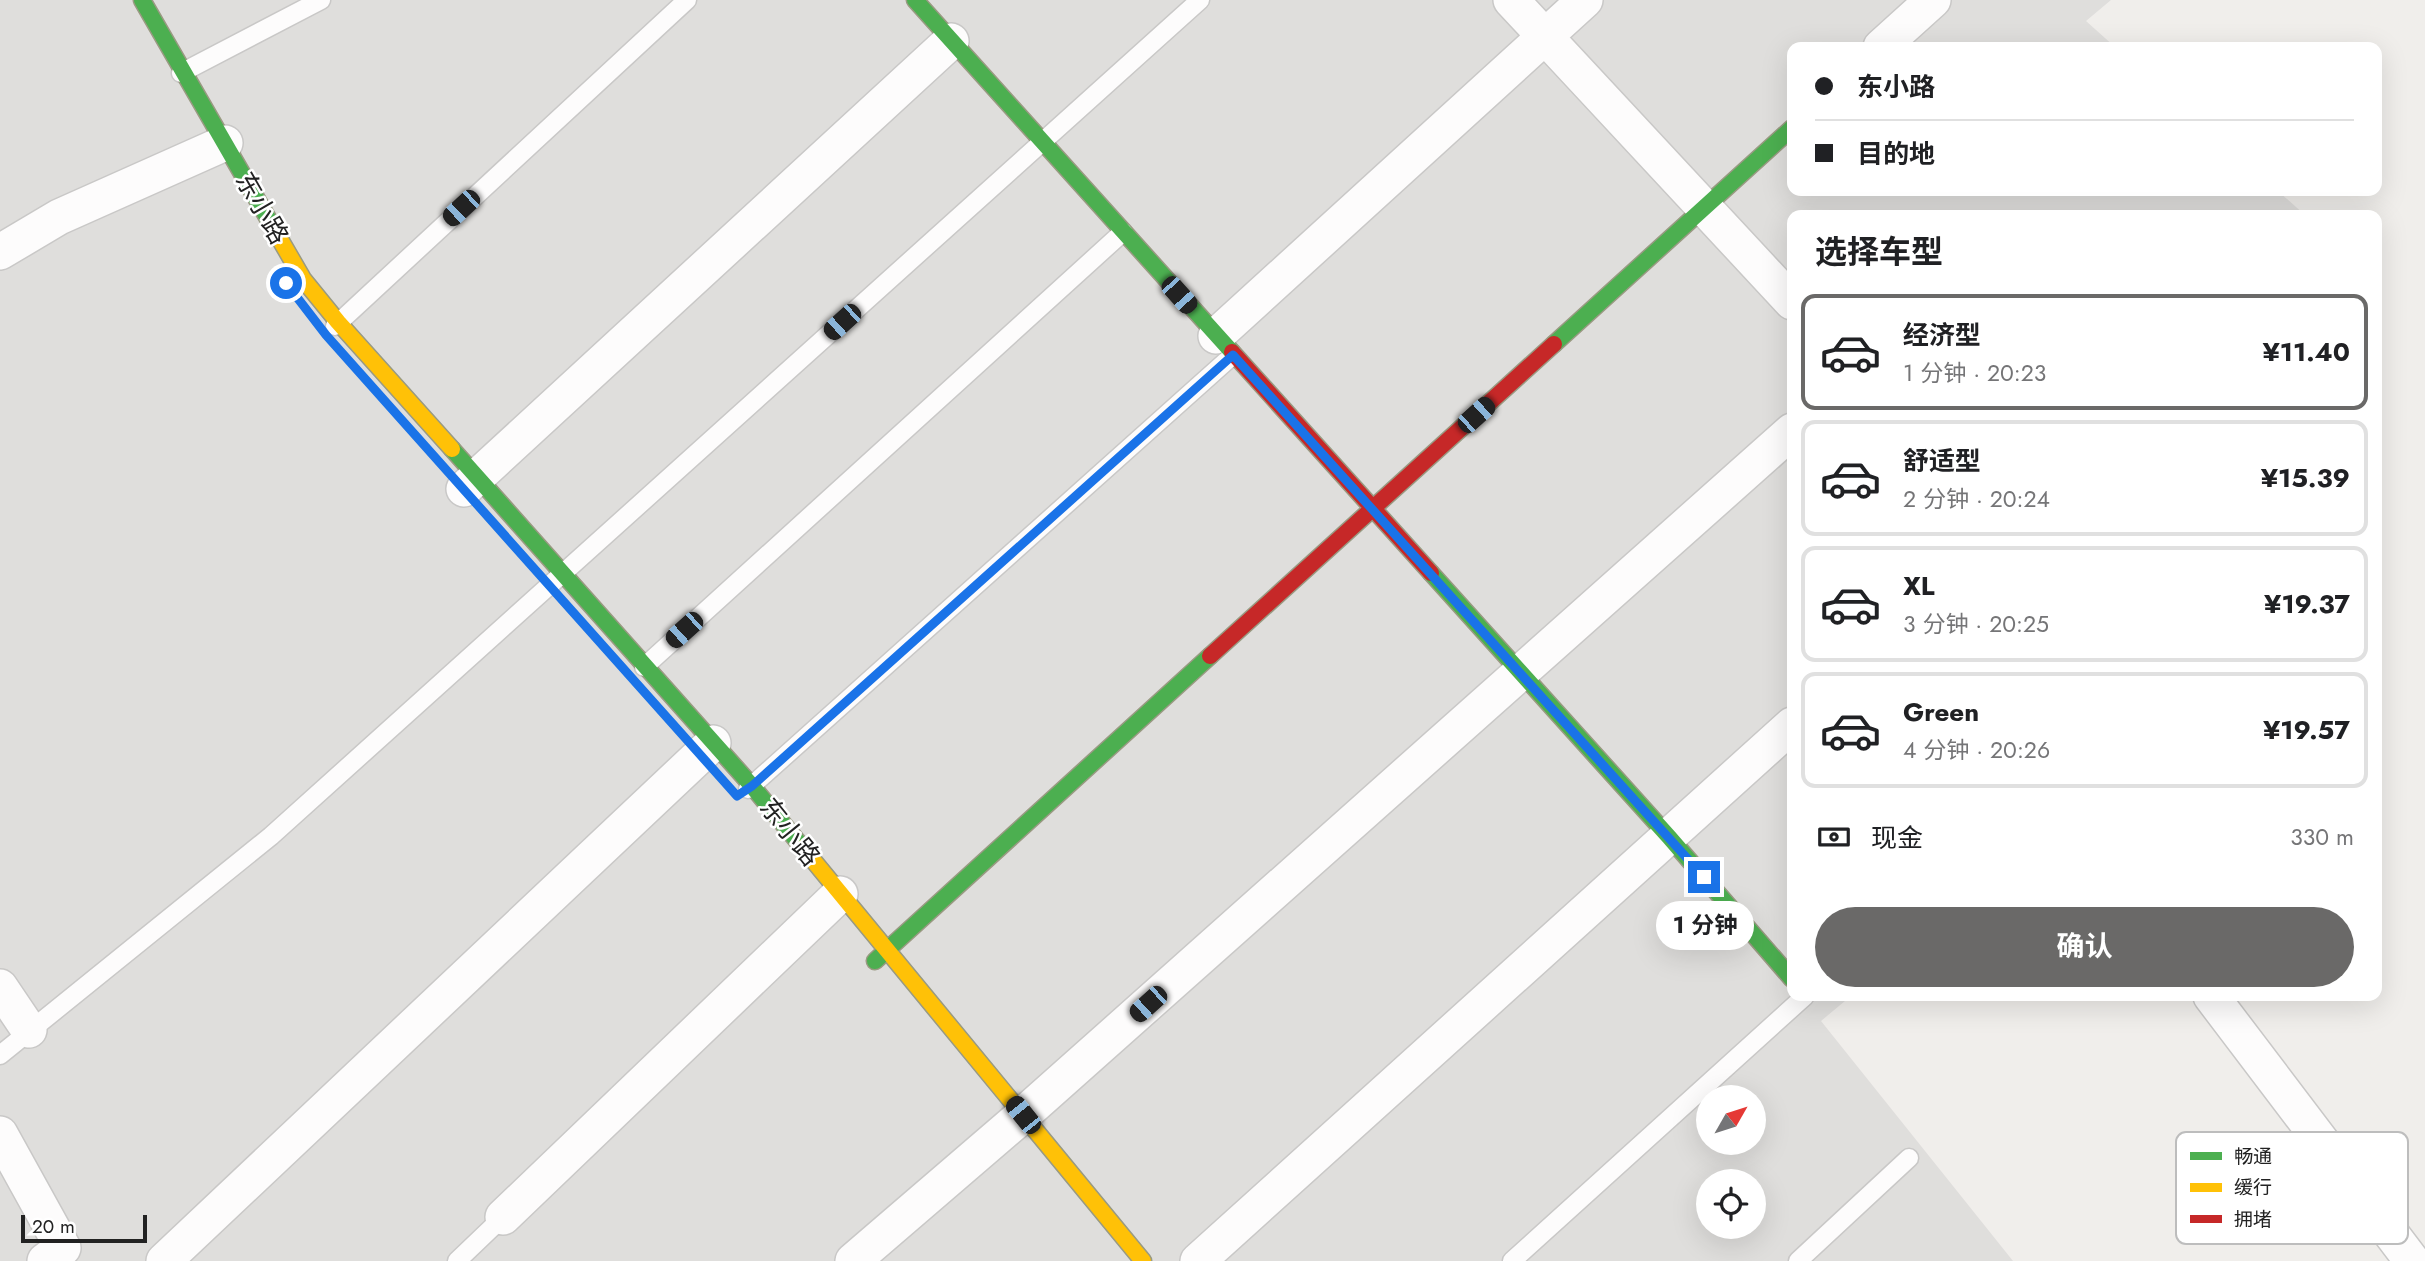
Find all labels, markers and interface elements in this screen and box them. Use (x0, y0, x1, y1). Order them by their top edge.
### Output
text: 东小路 (1857, 68, 1935, 106)
text: 目的地 (1857, 135, 1935, 173)
street label: 东小路 (226, 165, 298, 251)
car (439, 186, 484, 230)
text: 选择车型 (1815, 229, 1943, 275)
route start (270, 267, 302, 299)
car (1158, 272, 1201, 318)
car (820, 300, 865, 344)
text: 经济型 (1903, 316, 1981, 354)
icon: car (1819, 321, 1882, 384)
text: ¥11.40 (2262, 333, 2350, 371)
text: 1 分钟 · 20:23 (1903, 356, 2046, 390)
car (1454, 393, 1499, 437)
text: 舒适型 (1903, 442, 1981, 480)
icon: car (1819, 447, 1882, 510)
text: ¥15.39 (2261, 459, 2350, 497)
text: 2 分钟 · 20:24 (1903, 482, 2050, 516)
text: XL (1903, 567, 1935, 605)
icon: car (1819, 573, 1882, 636)
text: ¥19.37 (2264, 585, 2350, 623)
text: 3 分钟 · 20:25 (1903, 607, 2049, 641)
car (662, 608, 707, 652)
text: Green (1903, 693, 1979, 731)
icon: car (1819, 699, 1882, 762)
text: ¥19.57 (2263, 711, 2350, 749)
text: 4 分钟 · 20:26 (1903, 733, 2050, 767)
street label: 东小路 (751, 790, 829, 874)
icon: cash (1815, 818, 1853, 856)
text: 现金 (1871, 819, 1923, 857)
text: 330 m (2290, 820, 2354, 854)
route end (1688, 861, 1720, 893)
callout: 1 分钟 (1655, 902, 1753, 950)
button: 确认 (1815, 907, 2354, 987)
text: 1 分钟 (1673, 908, 1737, 942)
car (1126, 982, 1171, 1026)
north arrow (1696, 1085, 1766, 1155)
map controls (1696, 1085, 1766, 1239)
car (1002, 1092, 1045, 1138)
legend (2176, 1132, 2408, 1244)
text: 畅通 (2234, 1143, 2272, 1170)
button: locate (1696, 1169, 1766, 1239)
text: 缓行 (2234, 1174, 2272, 1201)
text: 拥堵 (2234, 1206, 2272, 1233)
scale bar (21, 1212, 147, 1244)
text: 20 m (32, 1213, 75, 1240)

